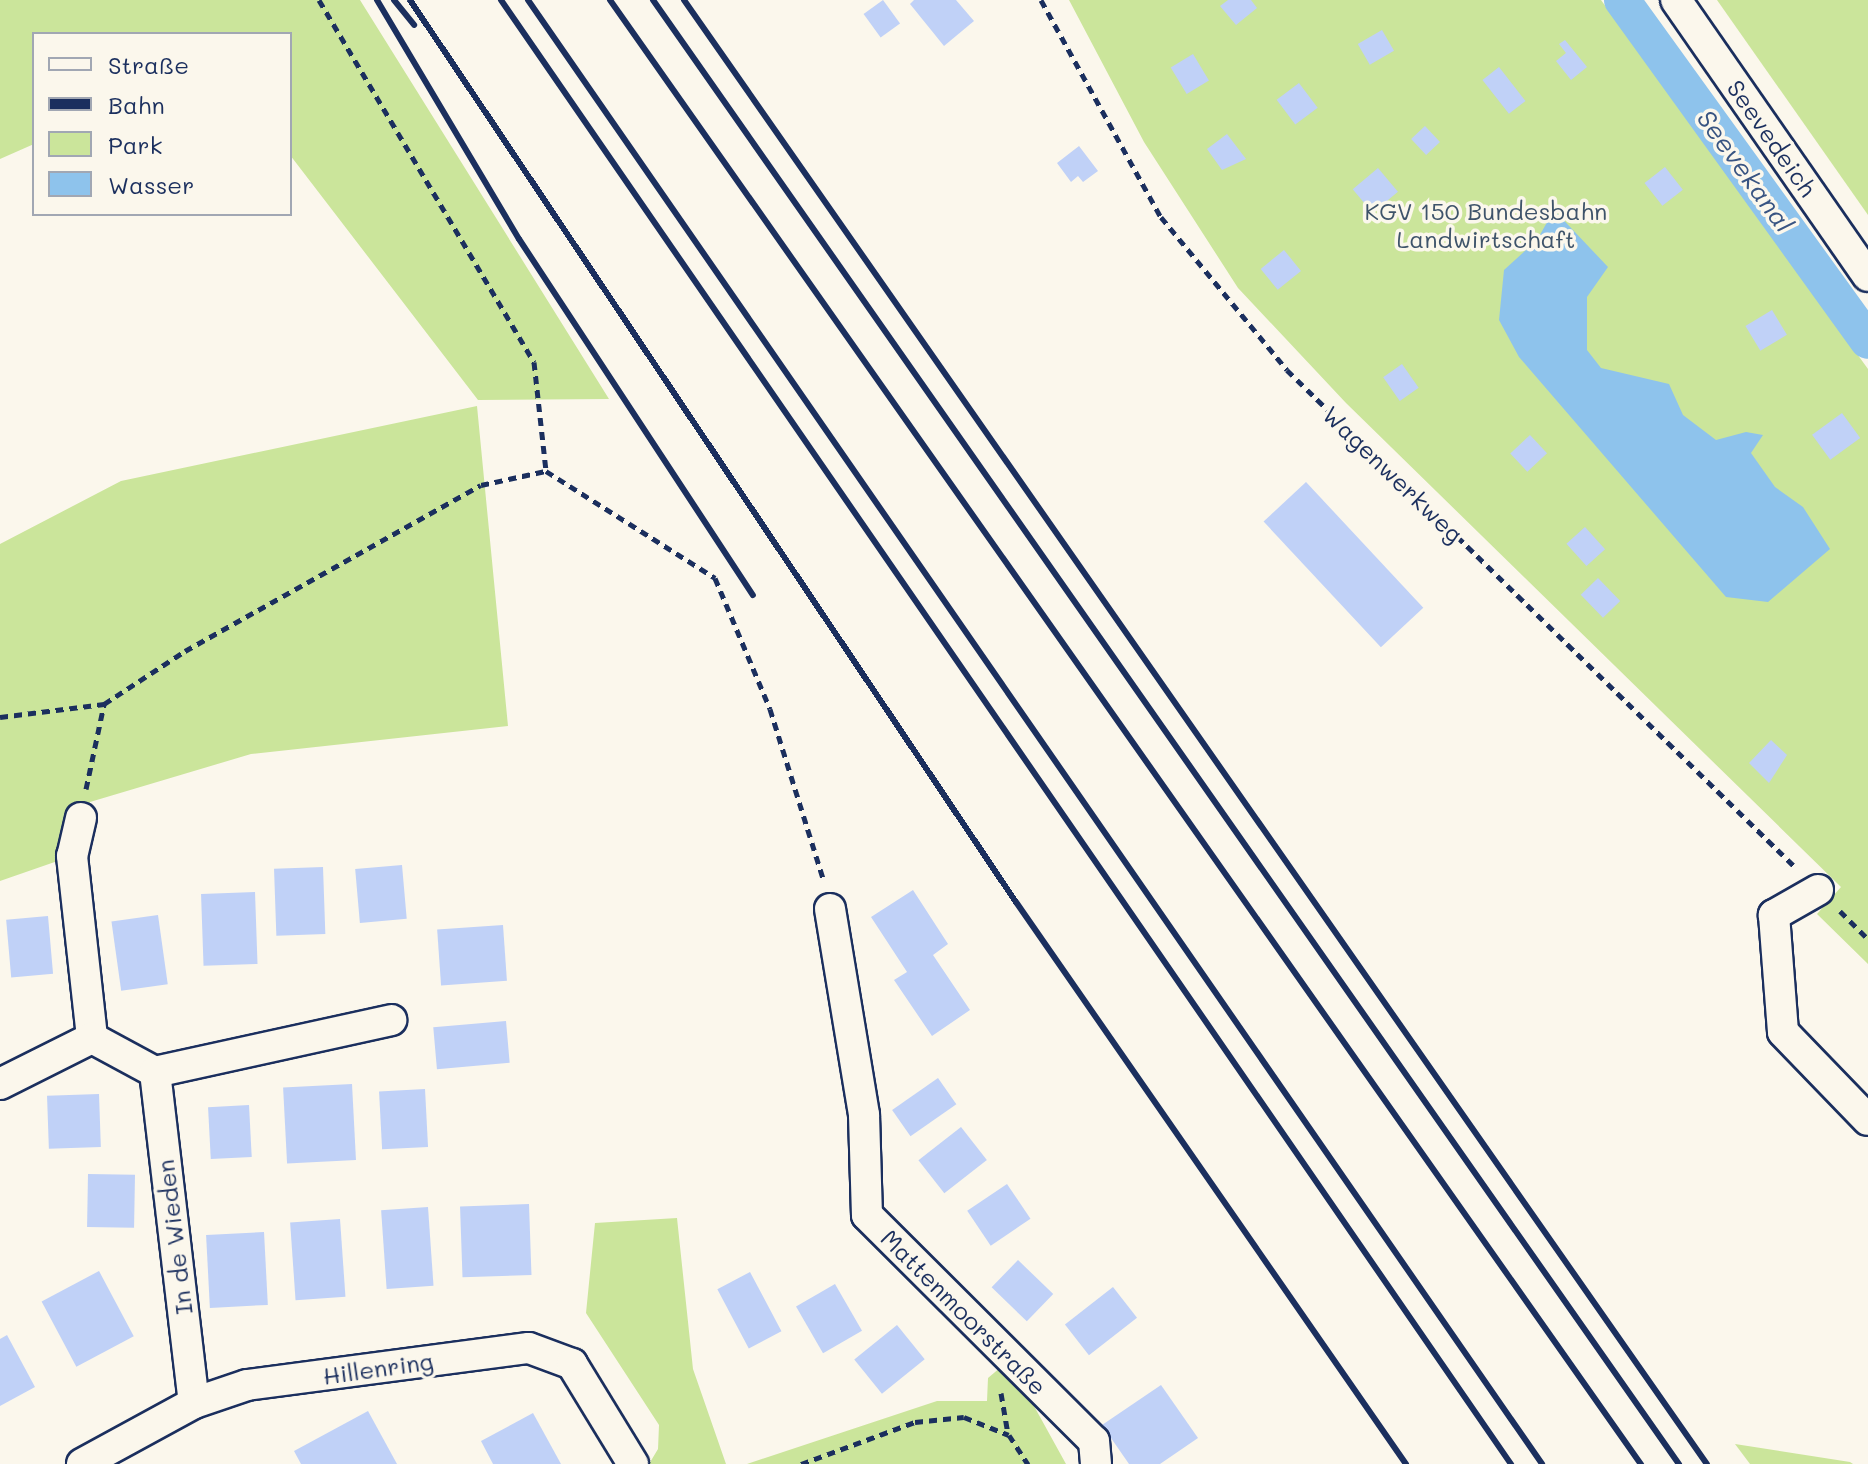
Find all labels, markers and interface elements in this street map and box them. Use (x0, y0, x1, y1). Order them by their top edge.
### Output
legend (32, 32, 292, 216)
text: Straße (108, 49, 189, 80)
street label: Seevedeich (1721, 74, 1823, 202)
text: Bahn (108, 89, 165, 120)
water label: Seevekanal (1690, 104, 1800, 238)
text: Park (108, 129, 162, 160)
text: Wasser (108, 169, 194, 200)
park label: KGV 150 Bundesbahn Landwirtschaft (1365, 197, 1607, 253)
street label: Wagenwerkweg (1317, 400, 1469, 548)
street label: In de Wieden (150, 1158, 198, 1316)
street label: Mattenmoorstraße (875, 1223, 1053, 1401)
street label: Hillenring (321, 1346, 435, 1390)

